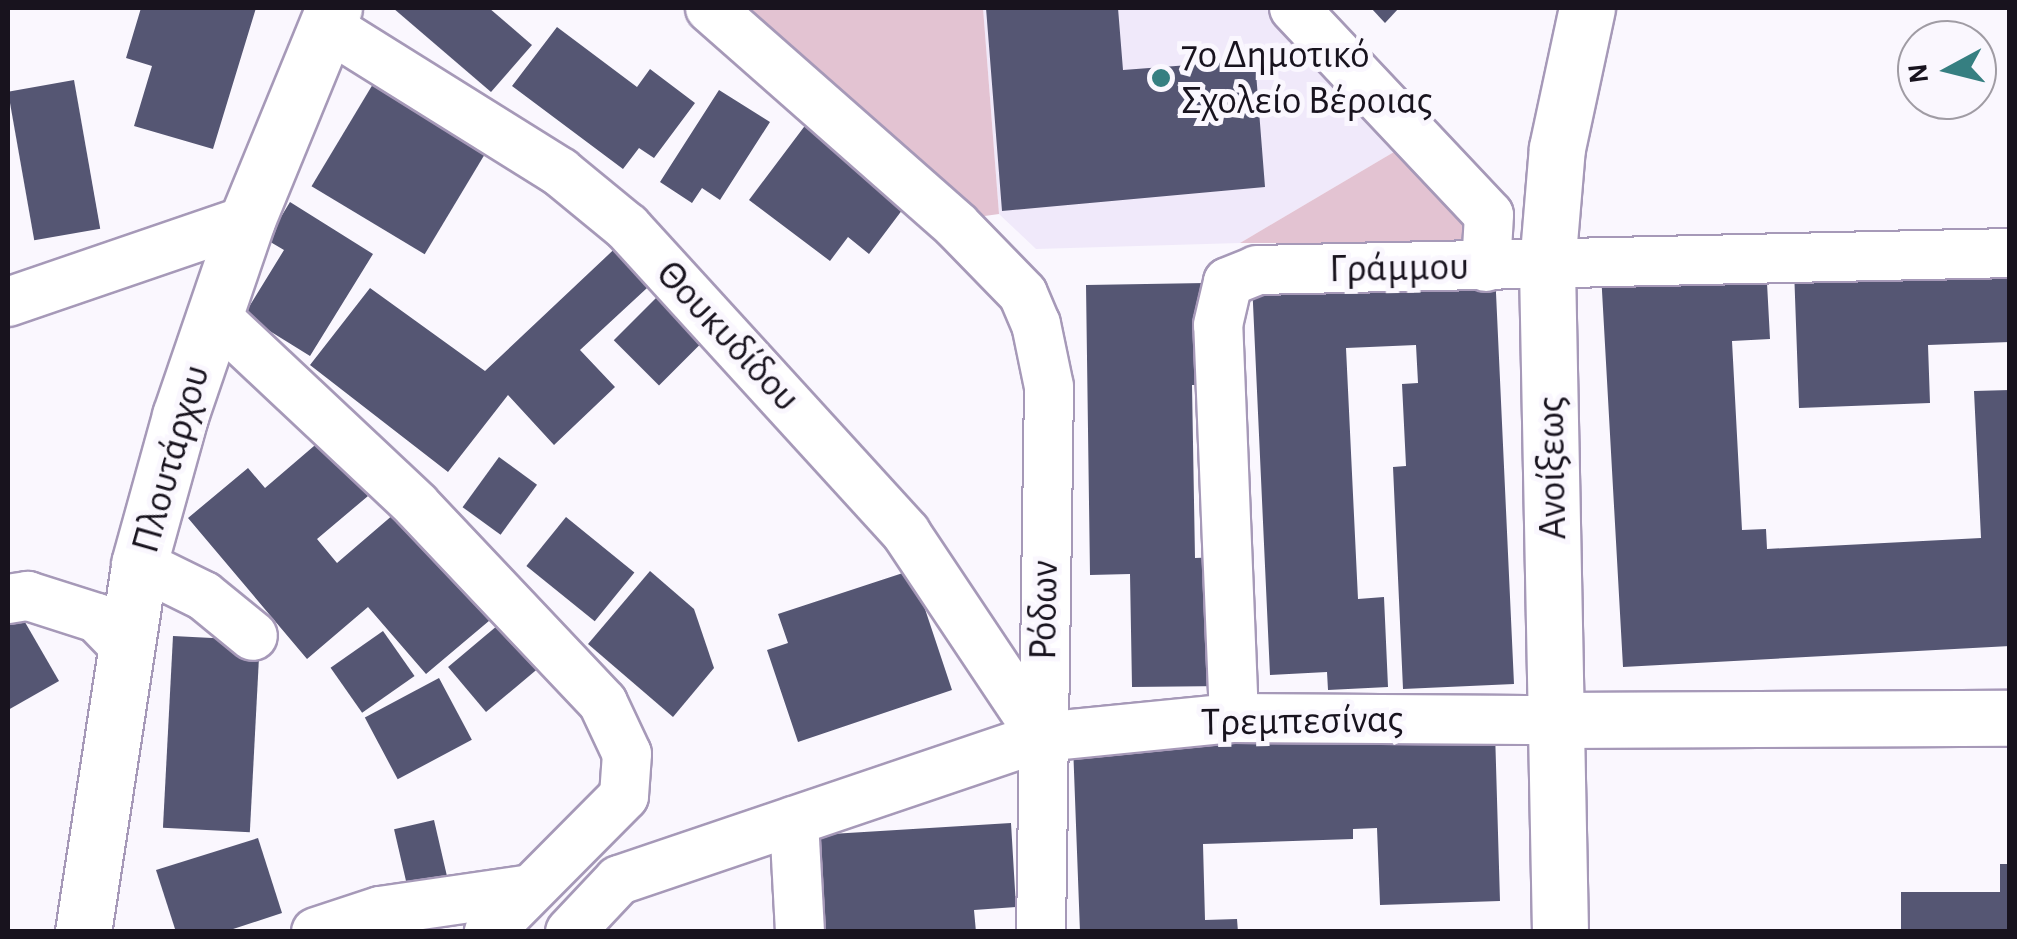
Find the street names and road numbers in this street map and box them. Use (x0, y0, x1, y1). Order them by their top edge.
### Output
street label: Γράμμου (1329, 243, 1469, 293)
street label: Θουκυδίδου (646, 251, 810, 421)
street label: Πλουτάρχου (121, 360, 221, 558)
street label: Ανοίξεως (1527, 396, 1577, 540)
street label: Ρόδων (1019, 560, 1069, 660)
street label: Τρεμπεσίνας (1200, 695, 1404, 747)

